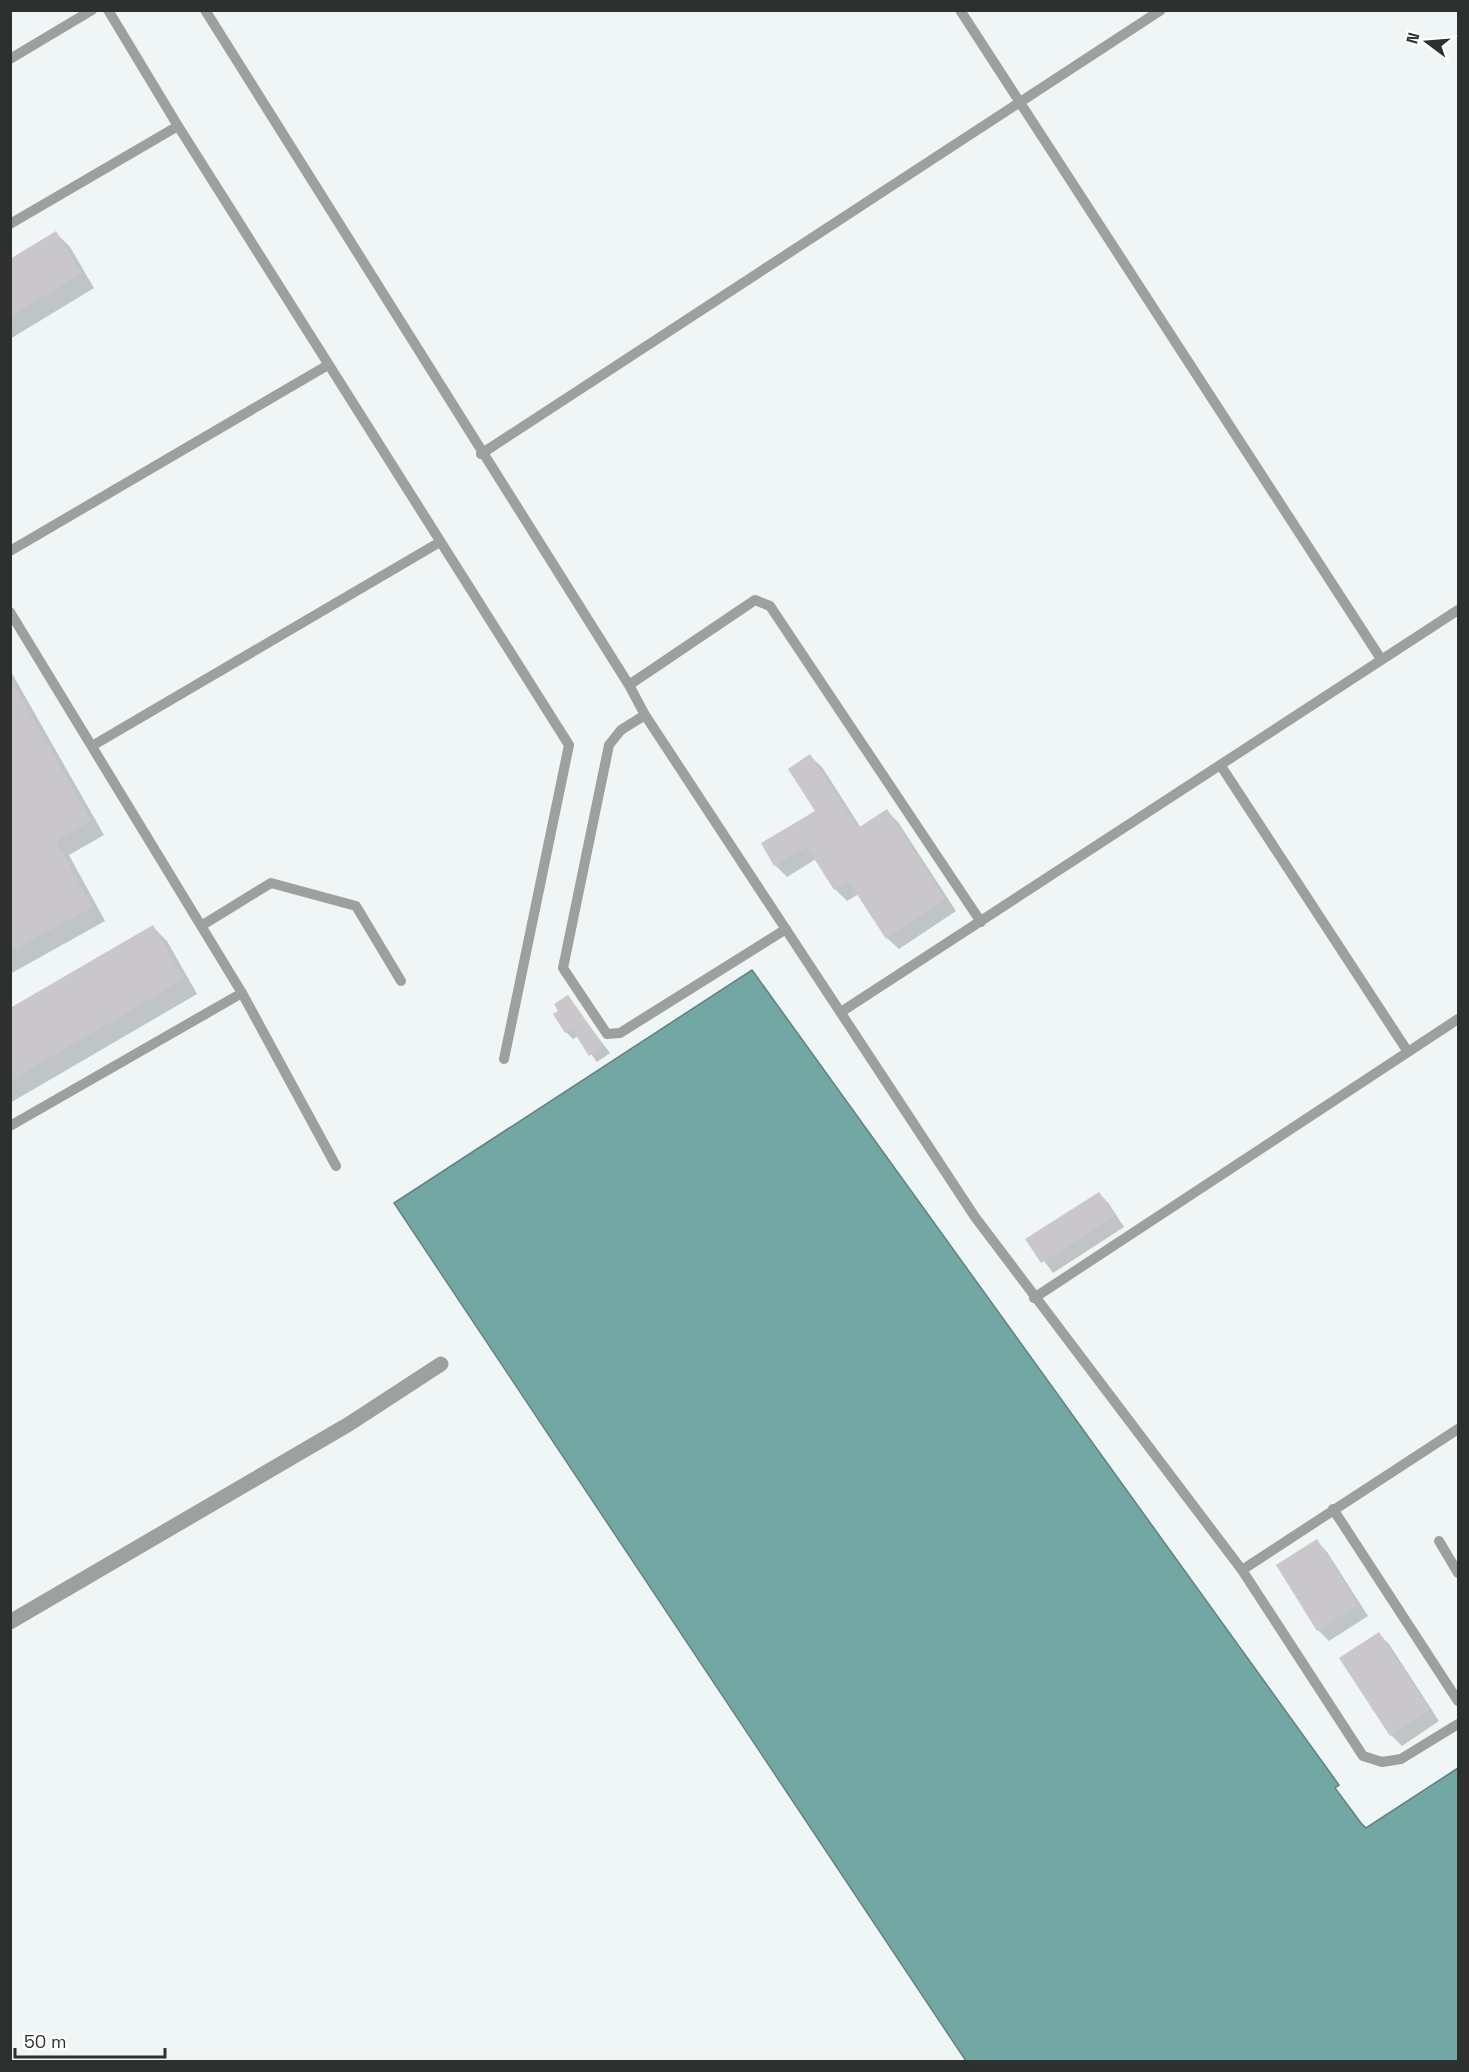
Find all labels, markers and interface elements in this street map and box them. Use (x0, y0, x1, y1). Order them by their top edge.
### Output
north arrow (1397, 12, 1457, 72)
text: N (1401, 30, 1425, 46)
scale bar (15, 2021, 165, 2059)
text: 50 m (24, 2030, 66, 2053)

